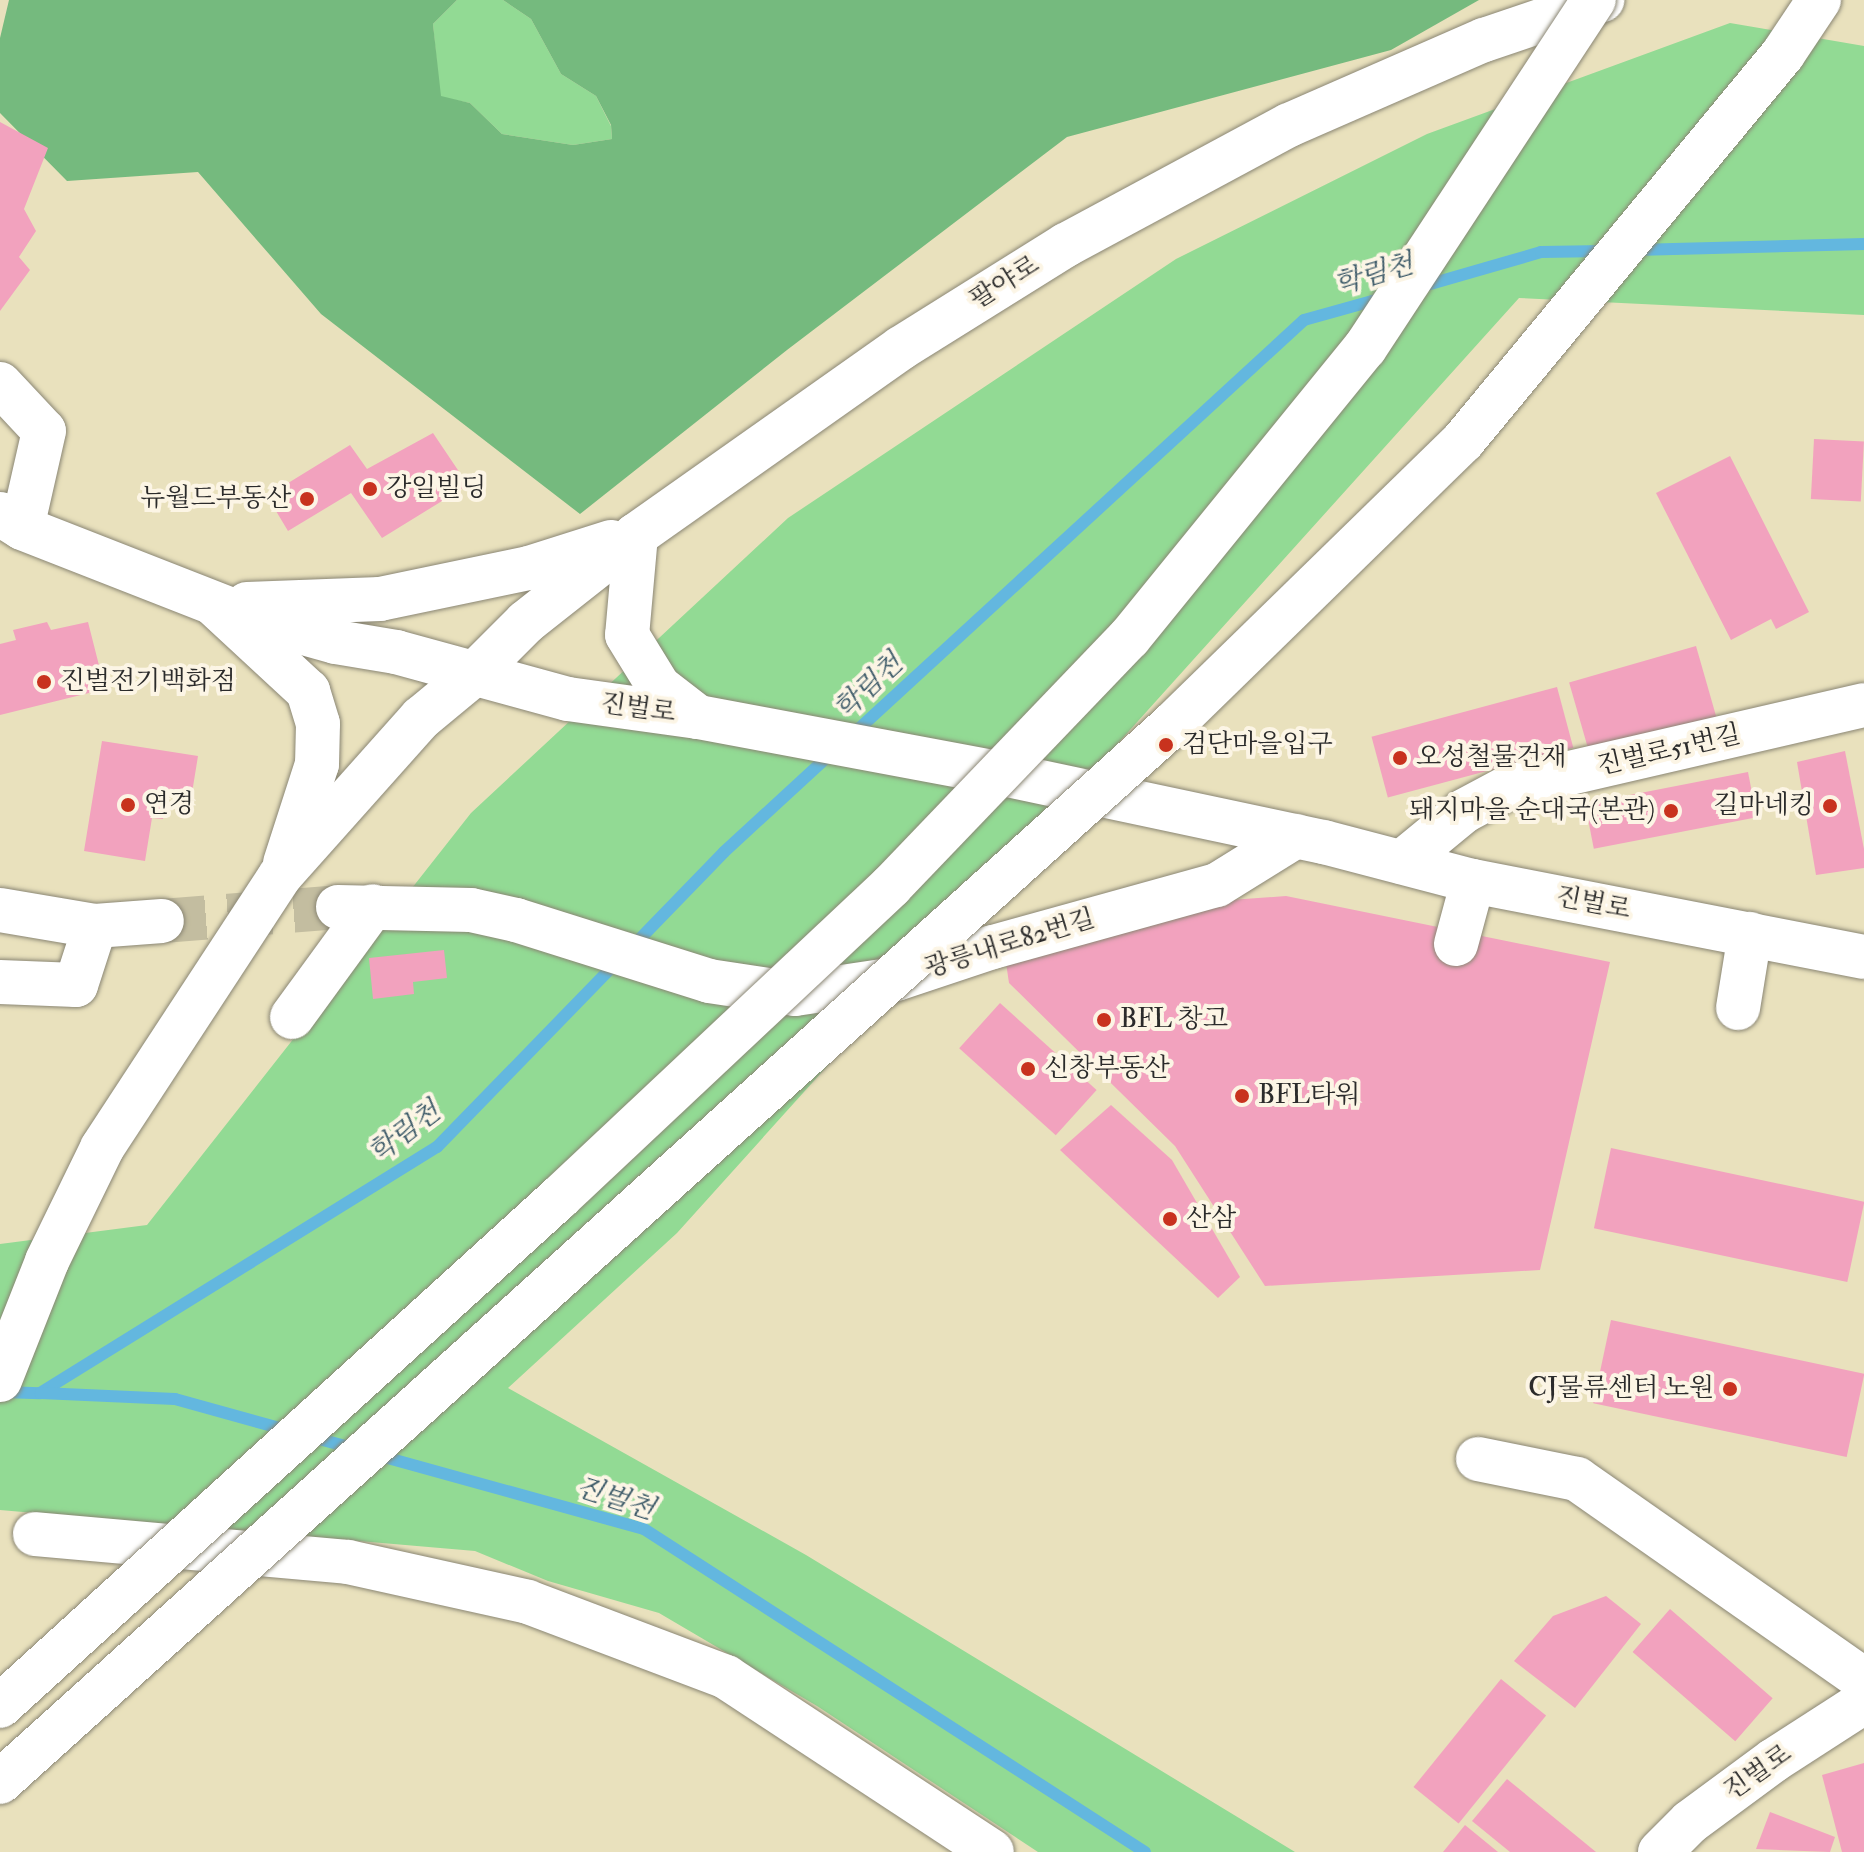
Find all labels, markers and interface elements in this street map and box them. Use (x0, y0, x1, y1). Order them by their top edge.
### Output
water label: 학림천 (1330, 248, 1418, 302)
street label: 팔야로 (965, 250, 1045, 316)
place label: 강일빌딩 (386, 473, 486, 505)
marker: 강일빌딩 (361, 480, 379, 498)
place label: 뉴월드부동산 (140, 483, 291, 515)
marker: 뉴월드부동산 (298, 490, 316, 508)
water label: 학림천 (828, 647, 910, 727)
place label: 진벌전기백화점 (60, 666, 236, 698)
marker: 진벌전기백화점 (35, 673, 53, 691)
street label: 진벌로 (599, 688, 677, 730)
street label: 진벌로51번길 (1594, 719, 1744, 783)
place label: 검단마을입구 (1182, 729, 1333, 761)
marker: 검단마을입구 (1157, 736, 1175, 754)
place label: 오성철물건재 (1416, 742, 1567, 774)
marker: 오성철물건재 (1391, 749, 1409, 767)
place label: 연경 (144, 789, 194, 821)
place label: 길마네킹 (1714, 790, 1814, 822)
place label: 돼지마을 순대국(본관) (1409, 795, 1655, 827)
marker: 연경 (119, 796, 137, 814)
marker: 길마네킹 (1821, 797, 1839, 815)
marker: 돼지마을 순대국(본관) (1662, 802, 1680, 820)
street label: 진벌로 (1553, 881, 1633, 927)
street label: 광릉내로82번길 (921, 903, 1099, 985)
place label: BFL 창고 (1120, 1004, 1228, 1036)
marker: BFL 창고 (1095, 1011, 1113, 1029)
place label: 신창부동산 (1044, 1053, 1170, 1085)
marker: 신창부동산 (1019, 1060, 1037, 1078)
place label: BFL타워 (1258, 1080, 1360, 1112)
marker: BFL타워 (1233, 1087, 1251, 1105)
water label: 학림천 (362, 1095, 448, 1171)
place label: 산삼 (1186, 1203, 1236, 1235)
marker: 산삼 (1161, 1210, 1179, 1228)
place label: CJ물류센터 노원 (1528, 1373, 1714, 1405)
marker: CJ물류센터 노원 (1721, 1380, 1739, 1398)
water label: 진벌천 (571, 1470, 659, 1528)
street label: 진벌로 (1718, 1739, 1798, 1807)

